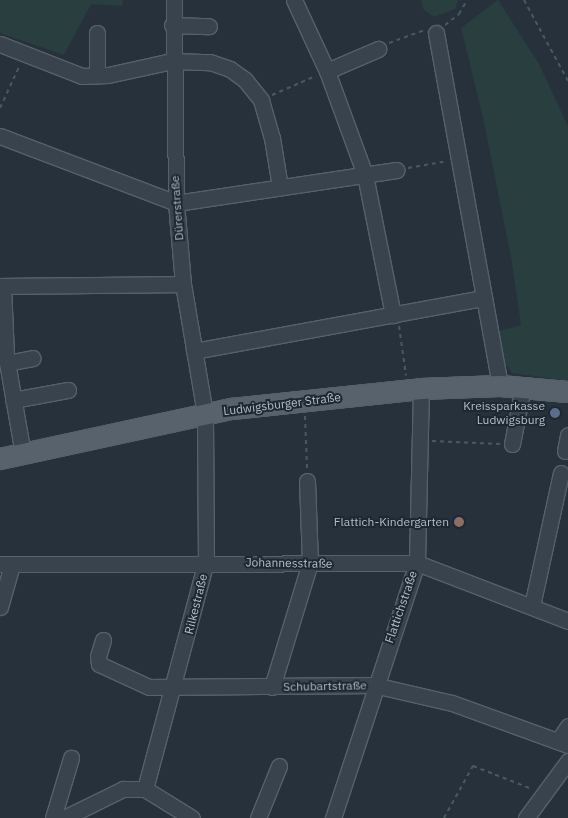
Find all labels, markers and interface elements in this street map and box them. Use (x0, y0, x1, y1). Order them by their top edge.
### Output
street label: Dürerstraße (168, 175, 186, 241)
street label: Ludwigsburger Straße (222, 390, 342, 418)
place label: Kreissparkasse Ludwigsburg (463, 399, 545, 427)
marker: Kreissparkasse Ludwigsburg (549, 407, 561, 419)
place label: Flattich-Kindergarten (334, 515, 449, 529)
marker: Flattich-Kindergarten (453, 516, 465, 528)
street label: Johannesstraße (245, 555, 333, 571)
street label: Flattichstraße (382, 569, 420, 645)
street label: Rilkestraße (182, 572, 210, 636)
street label: Schubartstraße (283, 678, 367, 694)

